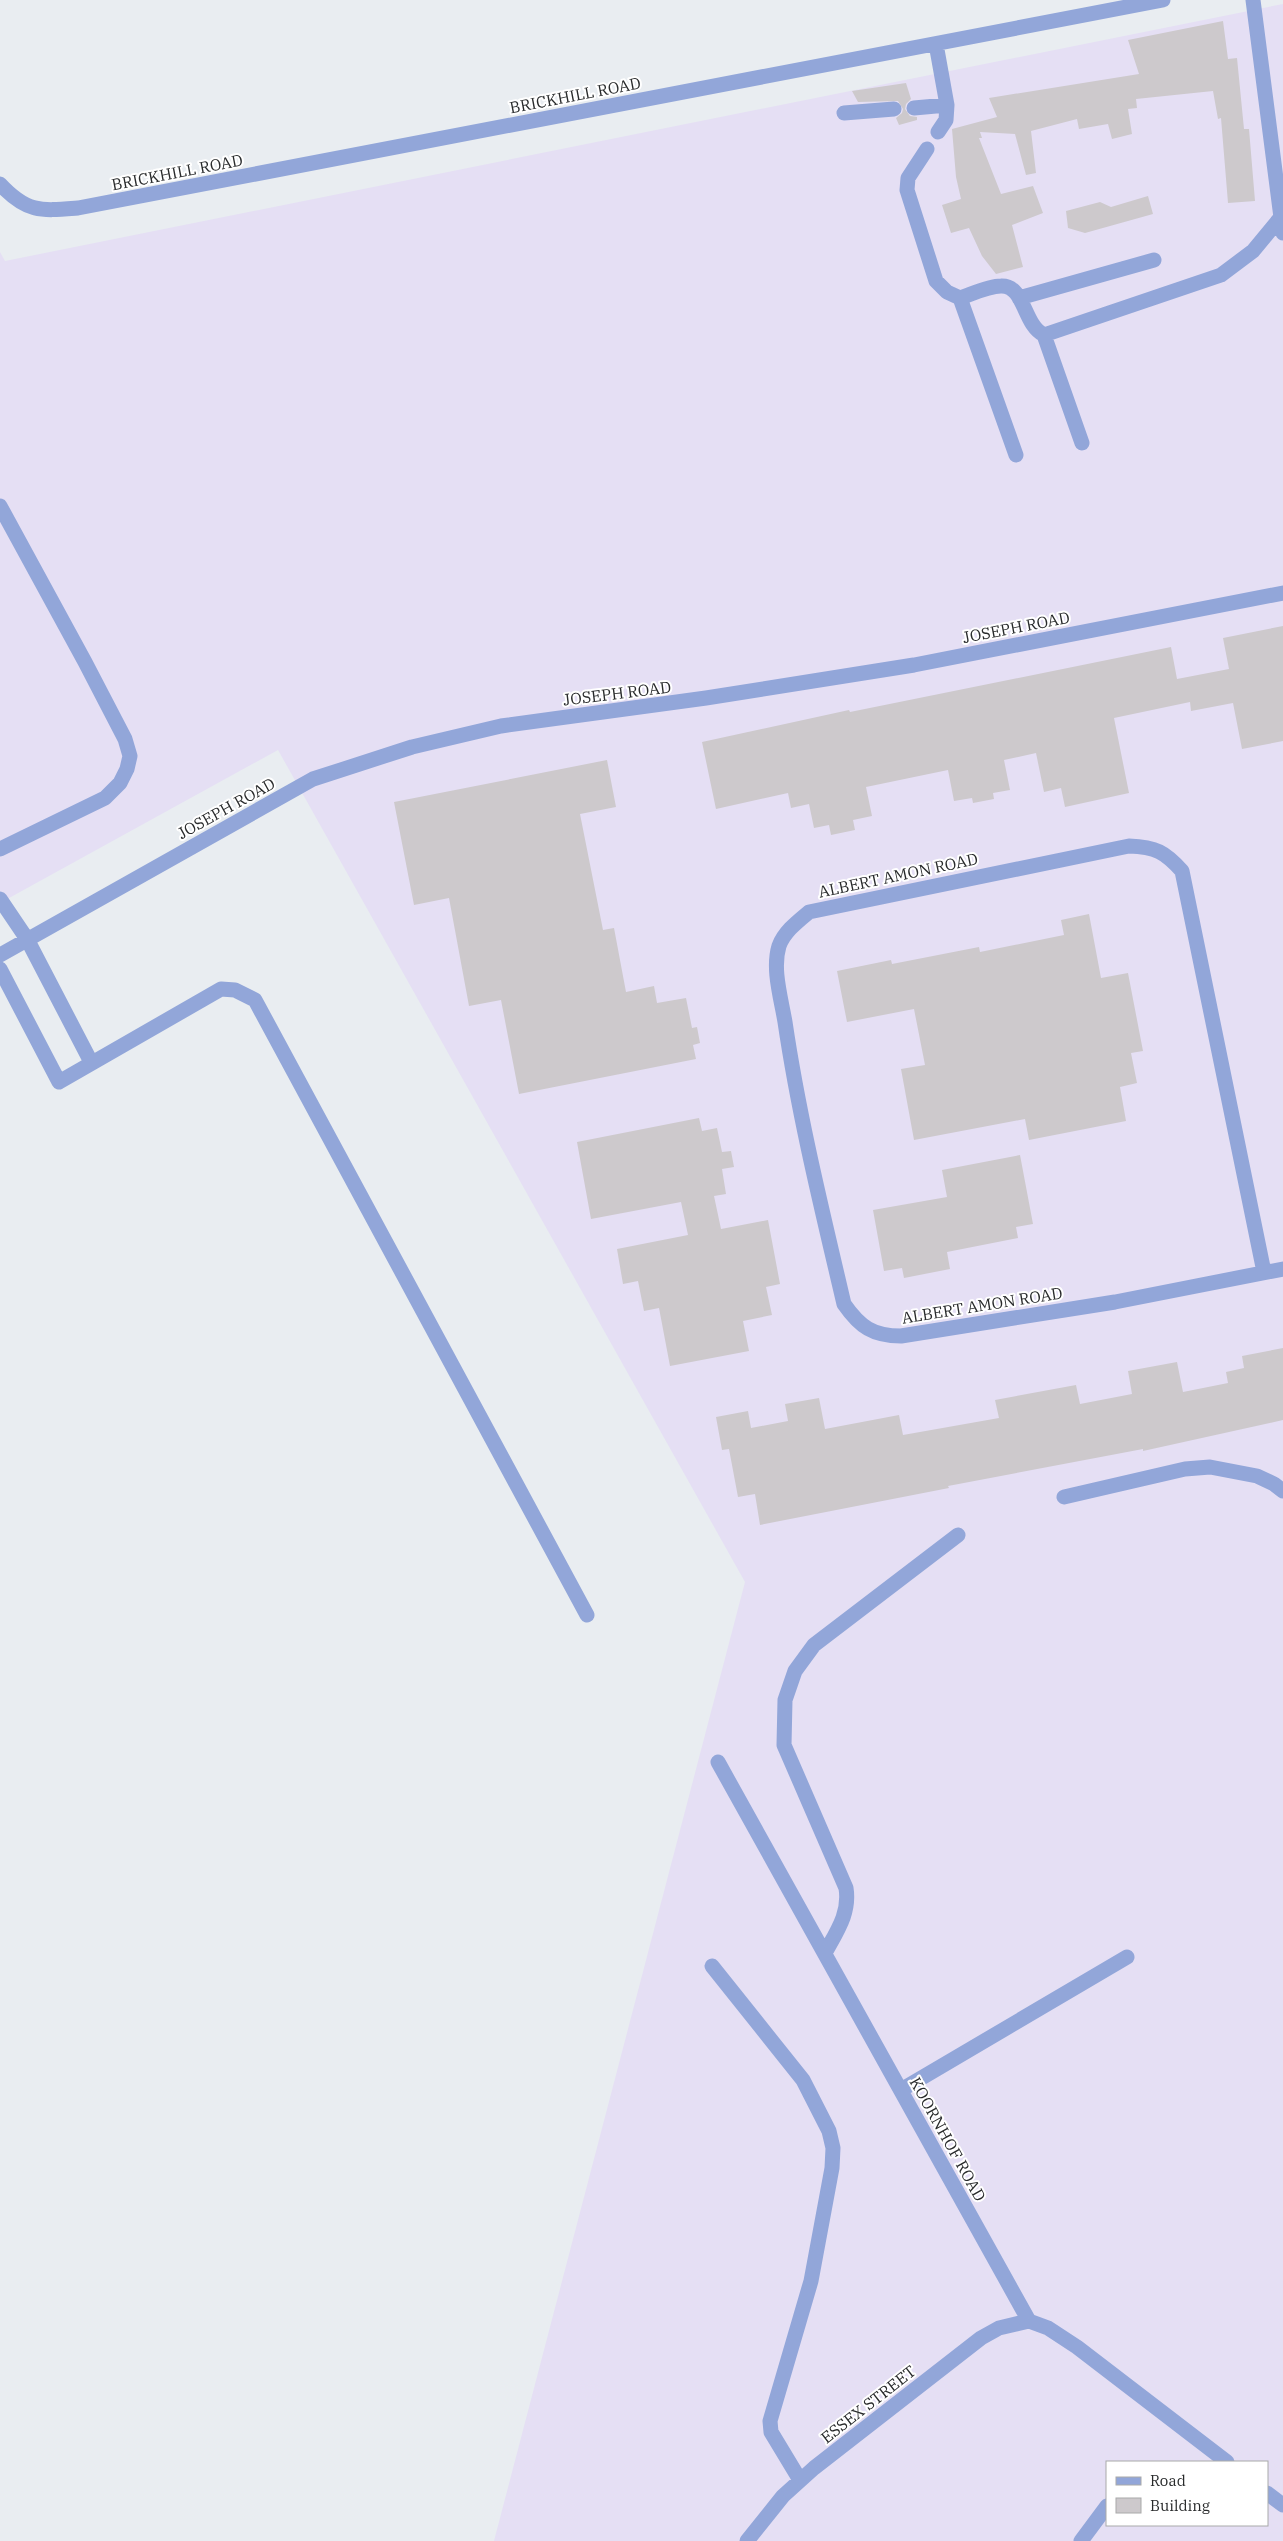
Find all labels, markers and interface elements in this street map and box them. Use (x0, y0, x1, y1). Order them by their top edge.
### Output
street label: BRICKHILL ROAD (508, 72, 642, 118)
street label: BRICKHILL ROAD (110, 149, 244, 195)
street label: JOSEPH ROAD (961, 607, 1071, 647)
street label: JOSEPH ROAD (562, 676, 672, 710)
street label: JOSEPH ROAD (174, 773, 278, 843)
street label: ALBERT AMON ROAD (816, 848, 980, 902)
street label: ALBERT AMON ROAD (900, 1282, 1064, 1328)
street label: KOORNHOF ROAD (906, 2073, 990, 2205)
street label: ESSEX STREET (817, 2361, 919, 2447)
legend (1106, 2461, 1268, 2526)
text: Road (1150, 2471, 1186, 2490)
text: Building (1150, 2496, 1210, 2515)

